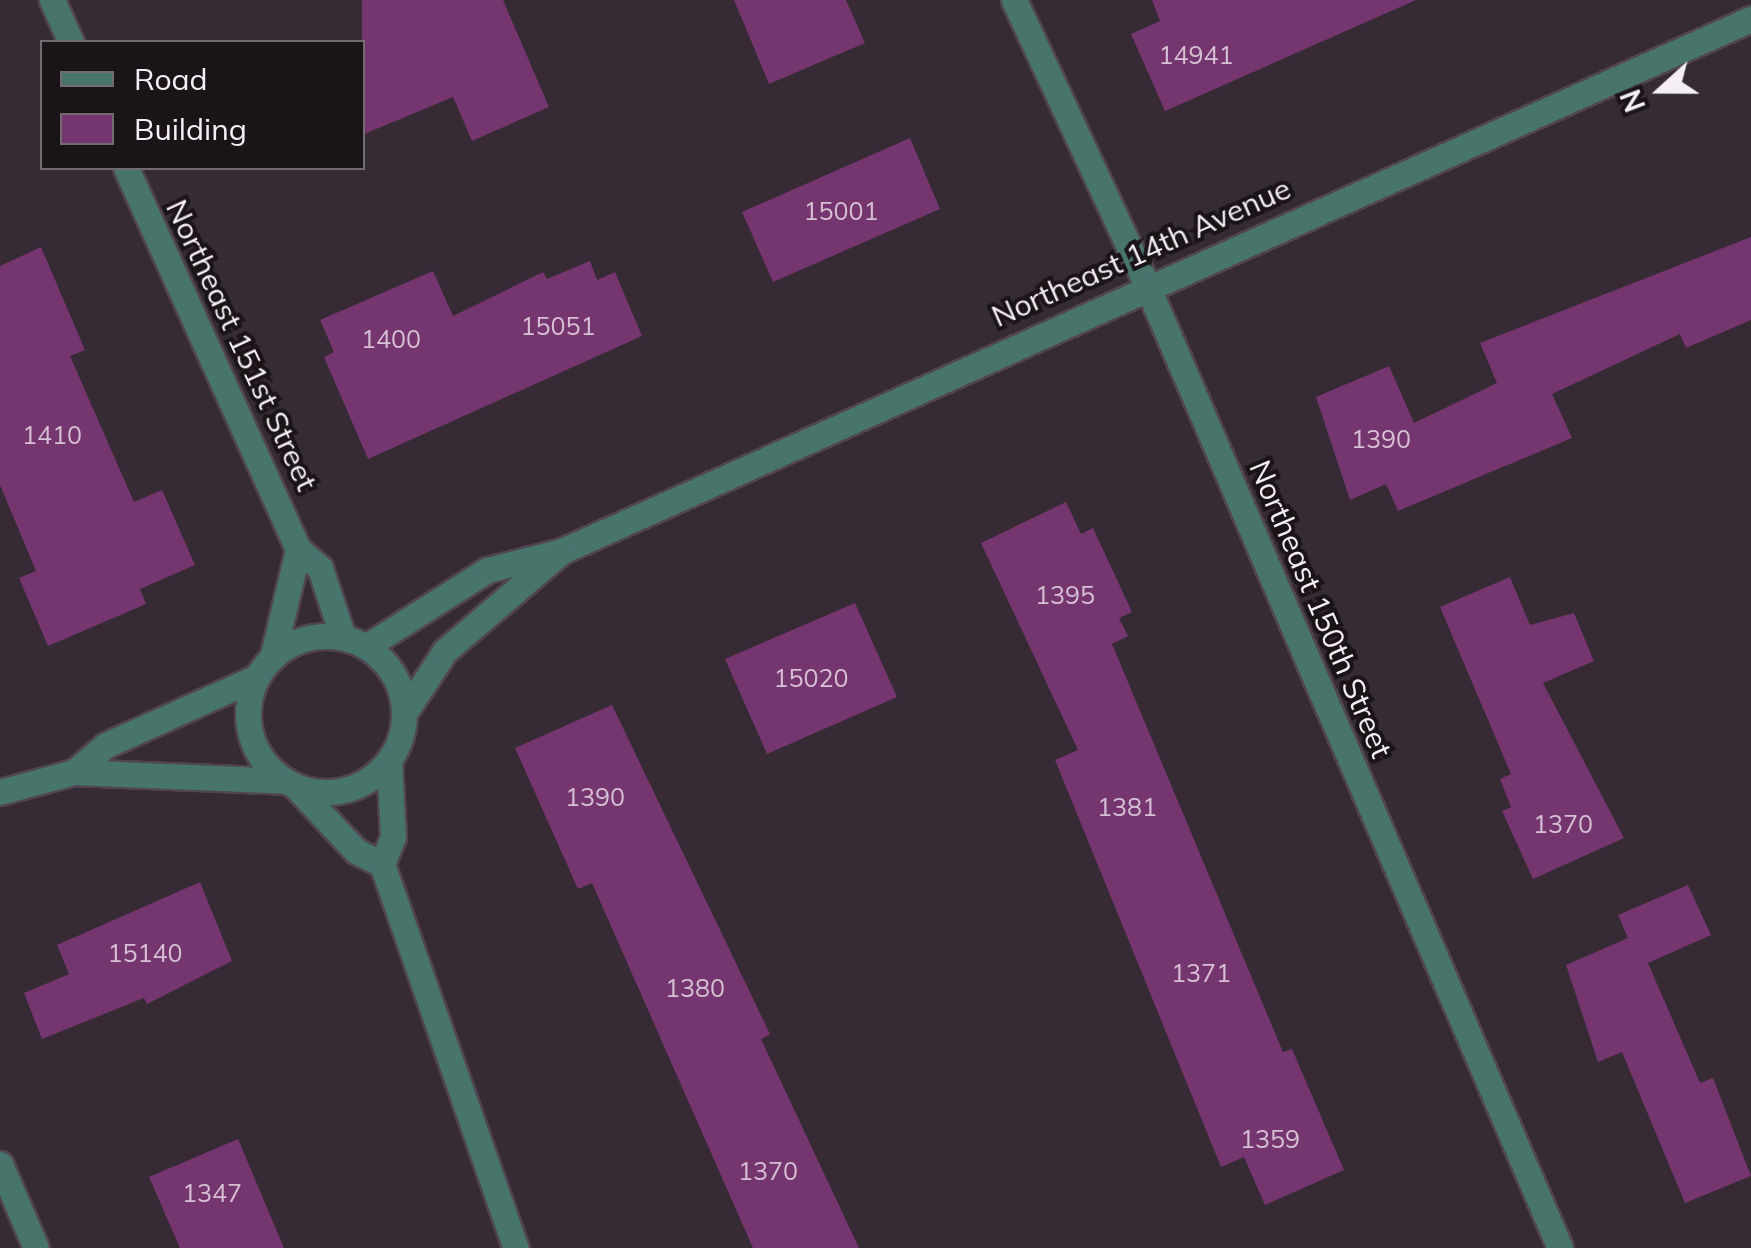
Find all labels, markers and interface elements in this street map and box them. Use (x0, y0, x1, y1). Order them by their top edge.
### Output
legend (40, 40, 365, 170)
house number: 14941 (1159, 40, 1233, 70)
north arrow (1611, 40, 1711, 140)
text: Road (134, 60, 208, 98)
text: N (1612, 85, 1653, 117)
text: Building (134, 110, 247, 148)
street label: Northeast 14th Avenue (986, 170, 1296, 334)
street label: Northeast 151st Street (159, 194, 325, 496)
house number: 15001 (804, 196, 878, 226)
house number: 15051 (521, 311, 595, 341)
house number: 1400 (361, 324, 421, 354)
house number: 1410 (22, 420, 82, 450)
house number: 1390 (1351, 424, 1411, 454)
street label: Northeast 150th Street (1242, 455, 1400, 763)
house number: 1395 (1035, 580, 1095, 610)
house number: 15020 (774, 663, 848, 693)
house number: 1390 (565, 782, 625, 812)
house number: 1381 (1097, 792, 1157, 822)
house number: 1370 (1533, 809, 1593, 839)
house number: 15140 (108, 938, 182, 968)
house number: 1371 (1171, 958, 1231, 988)
house number: 1380 (665, 973, 725, 1003)
house number: 1359 (1240, 1124, 1300, 1154)
house number: 1370 (738, 1156, 798, 1186)
house number: 1347 (182, 1178, 242, 1208)

